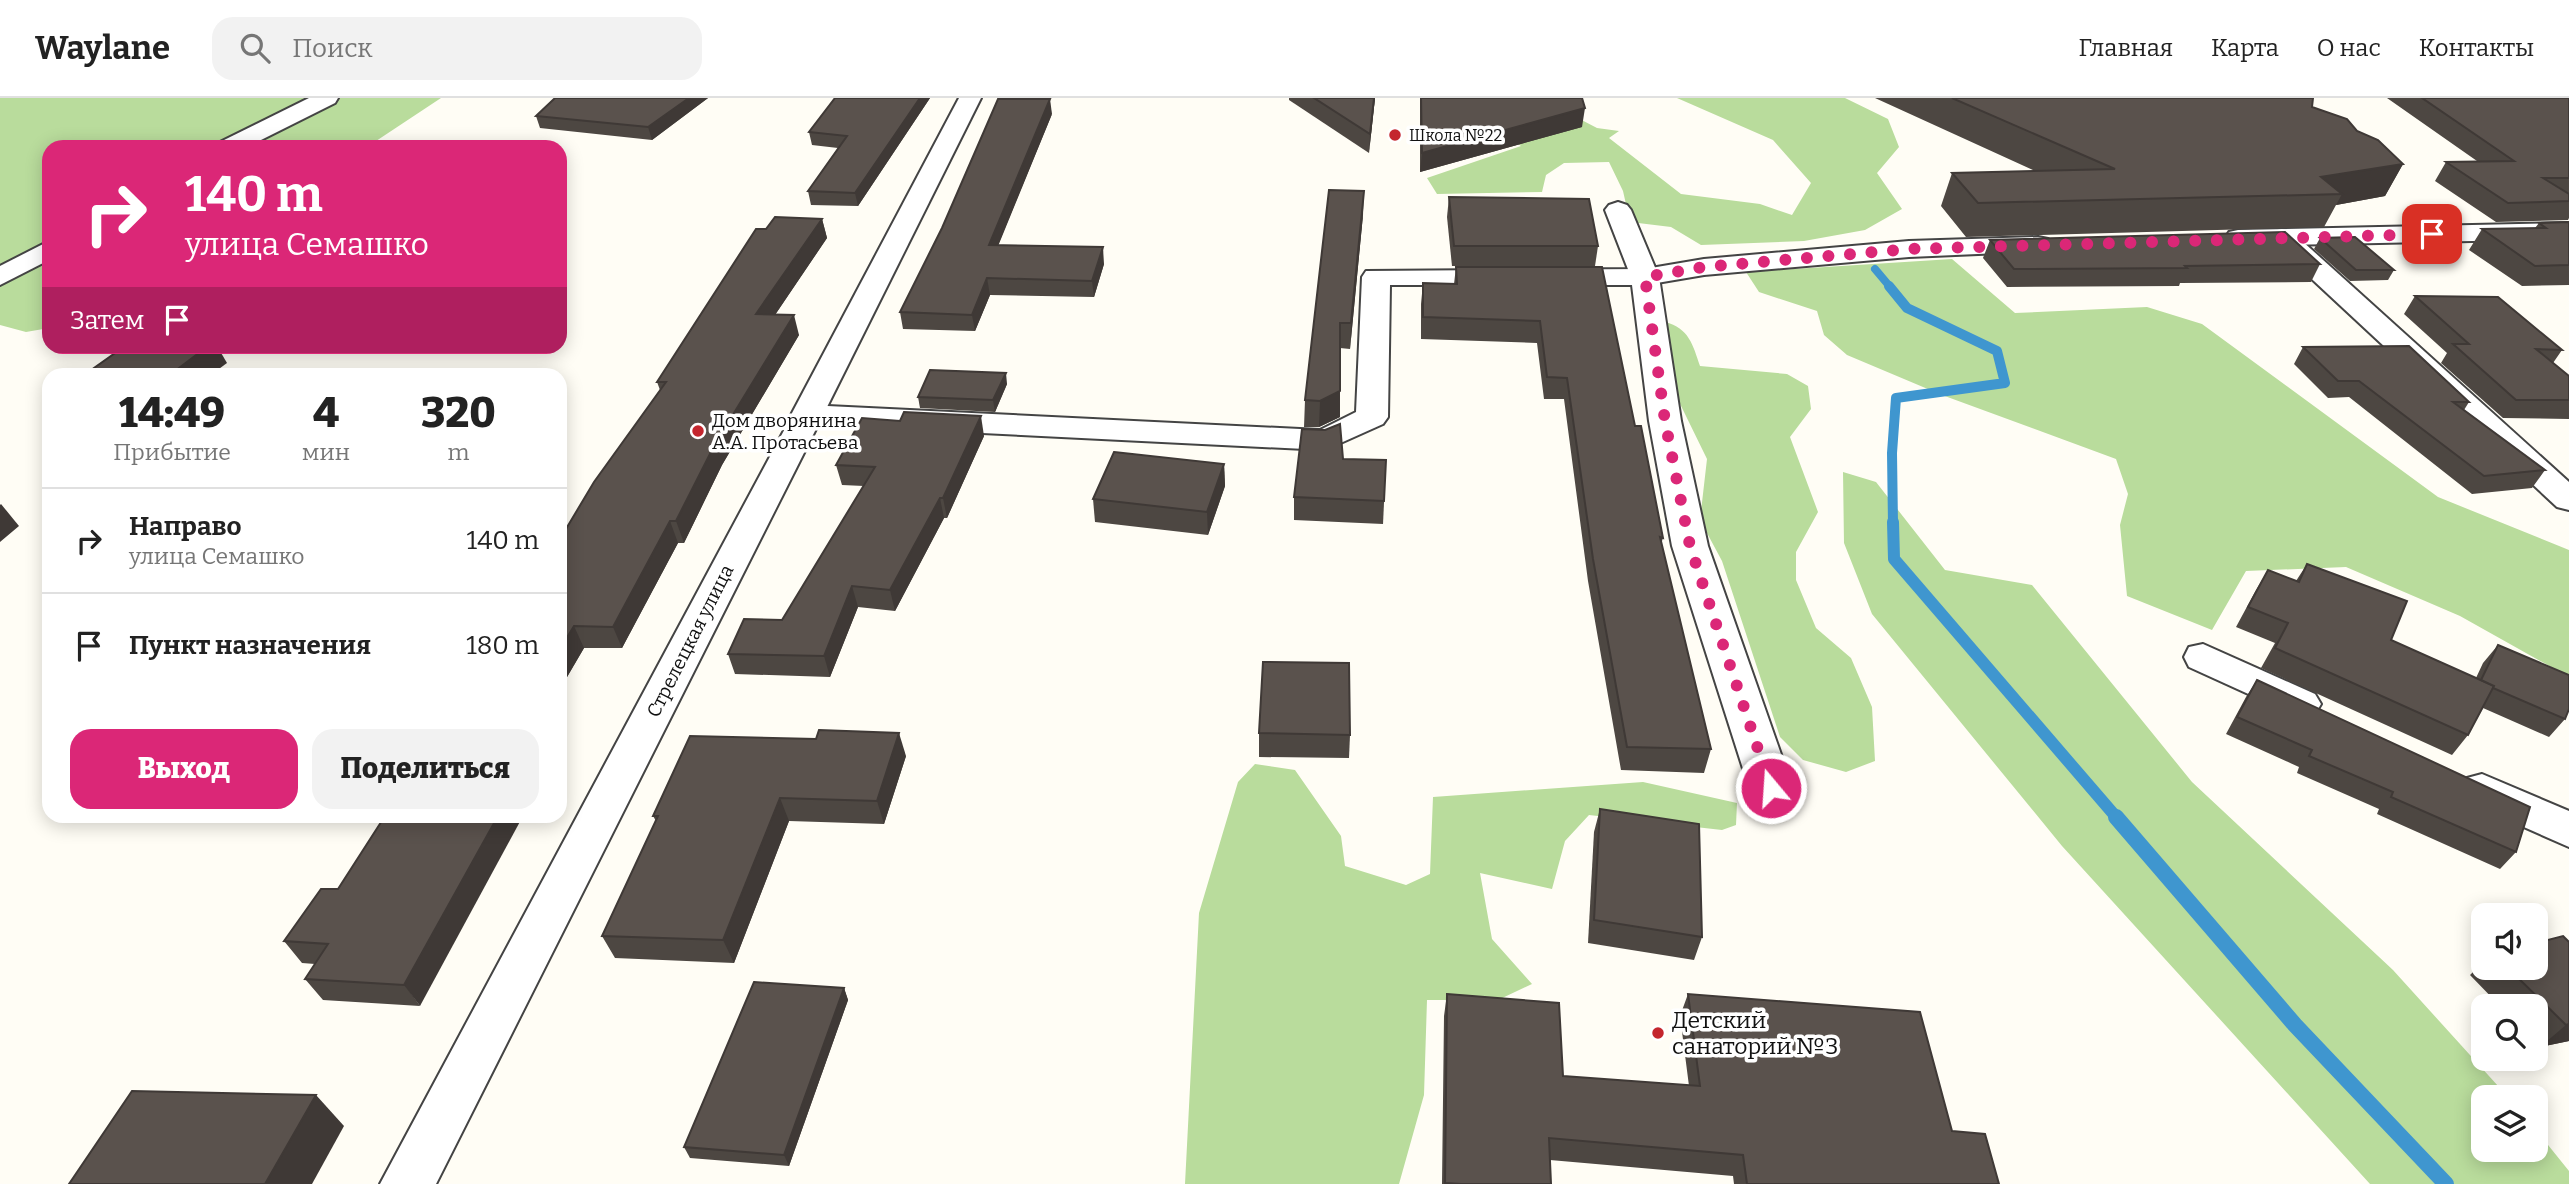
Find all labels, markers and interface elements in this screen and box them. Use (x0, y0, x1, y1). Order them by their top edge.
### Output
search box (212, 17, 702, 80)
text: Waylane (35, 28, 170, 68)
icon: search (236, 29, 274, 67)
text: Поиск (292, 33, 372, 64)
text: Главная (2078, 34, 2173, 62)
text: Карта (2211, 34, 2279, 62)
text: О нас (2317, 34, 2381, 62)
text: Контакты (2419, 34, 2534, 62)
place label: Школа №22 (1409, 126, 1502, 145)
marker: Школа №22 (1387, 127, 1403, 143)
text: 140 m (185, 165, 323, 224)
icon: right (70, 168, 161, 259)
pin (2402, 204, 2462, 264)
icon: arrive (2413, 215, 2451, 253)
text: улица Семашко (185, 225, 429, 263)
icon: arrive (158, 301, 196, 339)
text: Затем (70, 305, 144, 336)
text: 14:49 (119, 388, 225, 438)
text: 4 (313, 388, 339, 438)
text: 320 (421, 388, 496, 438)
place label: Дом дворянина А.А. Протасьева (712, 409, 859, 454)
marker: Дом дворянина А.А. Протасьева (690, 423, 706, 439)
text: Прибытие (113, 438, 231, 466)
text: мин (302, 438, 350, 466)
text: m (447, 438, 469, 466)
text: Направо (129, 511, 242, 542)
icon: right (70, 522, 108, 560)
text: 140 m (467, 525, 539, 556)
text: улица Семашко (129, 542, 304, 570)
street label: Стрелецкая улица (642, 560, 739, 721)
icon: arrive (70, 627, 108, 665)
text: Пункт назначения (129, 630, 371, 661)
text: 180 m (466, 630, 539, 661)
button: Выход (70, 729, 298, 809)
button: Поделиться (312, 729, 539, 809)
position arrow (1734, 751, 1808, 825)
map controls (2471, 903, 2548, 1162)
button: sound (2471, 903, 2548, 980)
button: search (2471, 994, 2548, 1071)
place label: Детский санаторий №3 (1672, 1006, 1838, 1060)
marker: Детский санаторий №3 (1650, 1025, 1666, 1041)
button: layers (2471, 1085, 2548, 1162)

